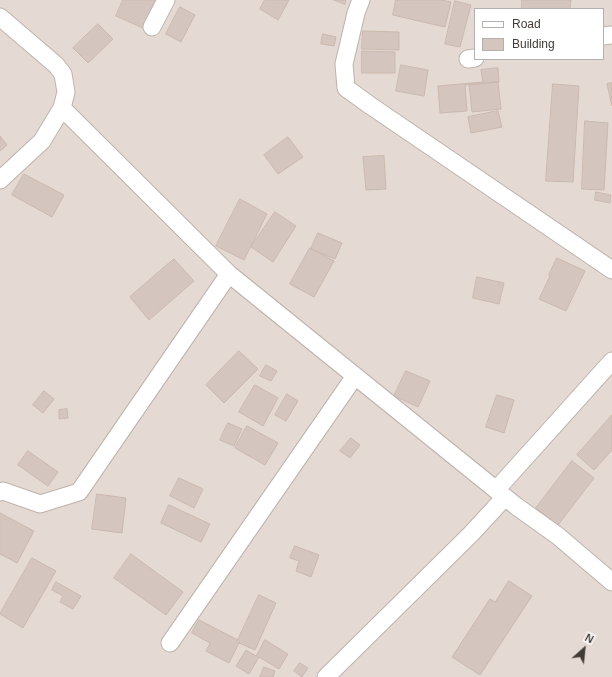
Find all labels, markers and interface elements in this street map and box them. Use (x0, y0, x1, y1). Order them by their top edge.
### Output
legend (474, 8, 604, 60)
text: Road (512, 17, 541, 31)
text: Building (512, 37, 555, 51)
north arrow (564, 629, 604, 669)
text: N (583, 631, 596, 645)

